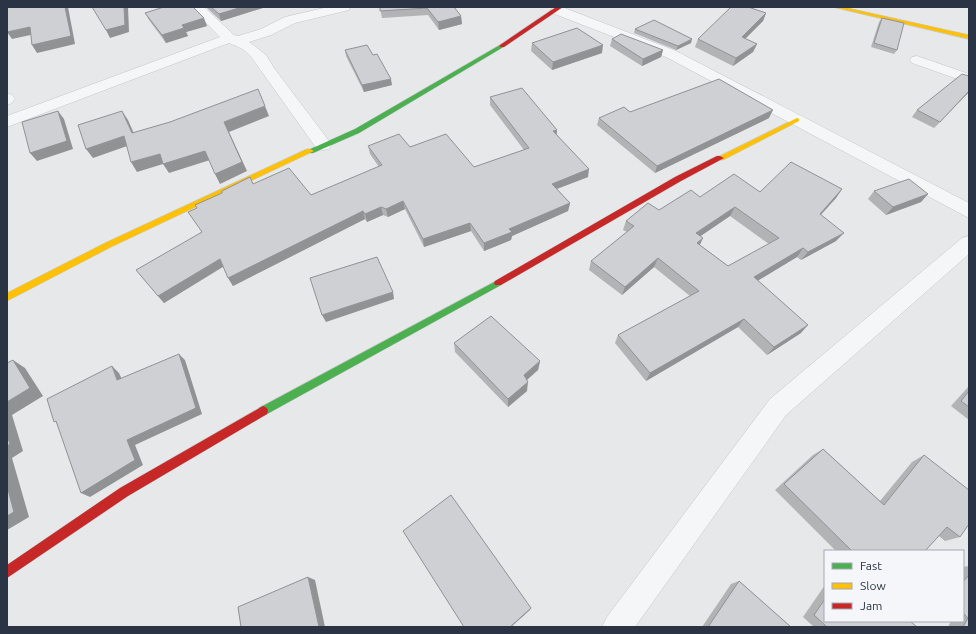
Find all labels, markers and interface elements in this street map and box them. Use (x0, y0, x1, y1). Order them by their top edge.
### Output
legend (824, 550, 964, 622)
text: Fast (860, 559, 882, 572)
text: Slow (860, 579, 886, 592)
text: Jam (860, 599, 882, 612)

